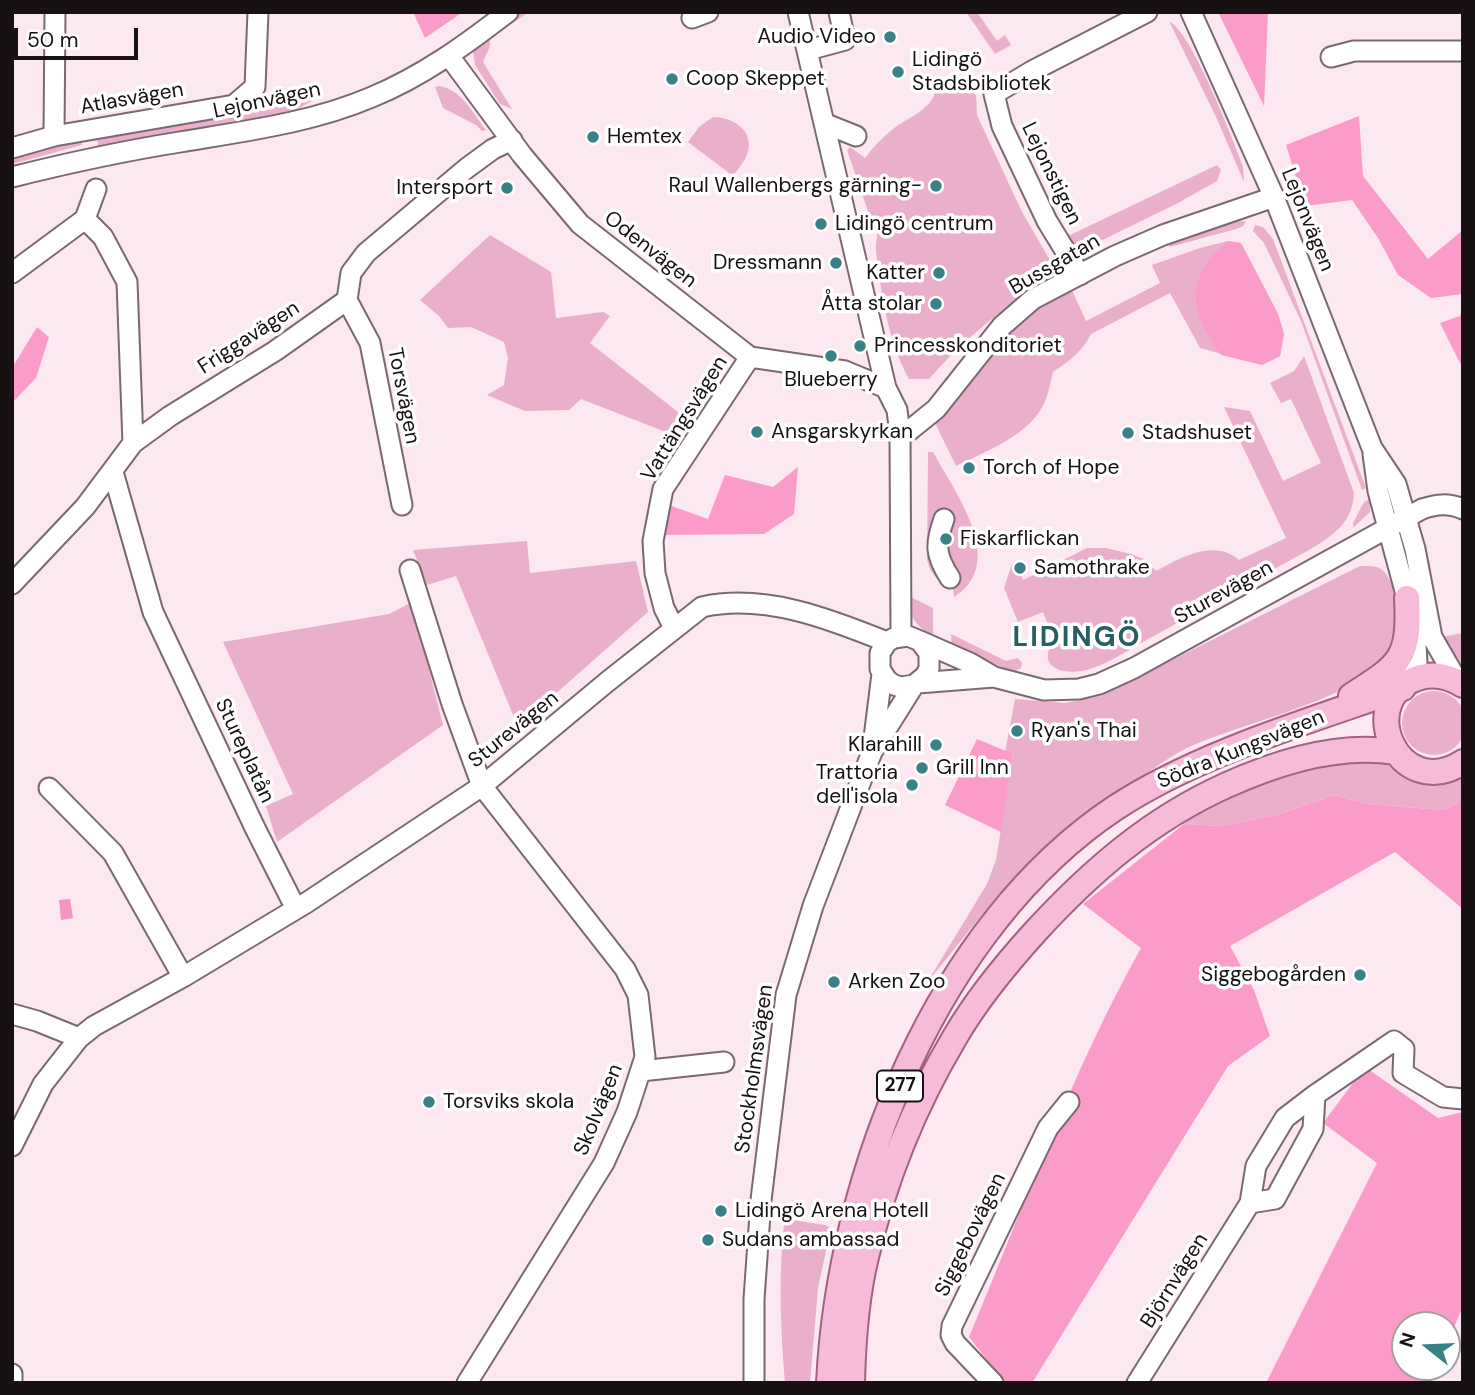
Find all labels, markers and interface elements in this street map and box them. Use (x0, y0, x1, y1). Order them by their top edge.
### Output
scale bar (18, 14, 142, 58)
place label: Audio Video (757, 24, 876, 50)
text: 50 m (27, 26, 78, 54)
marker: Audio Video (882, 29, 898, 45)
place label: Lidingö Stadsbibliotek (912, 47, 1051, 97)
marker: Lidingö Stadsbibliotek (890, 64, 906, 80)
place label: Coop Skeppet (686, 66, 825, 92)
marker: Coop Skeppet (664, 71, 680, 87)
street label: Lejonvägen (211, 77, 323, 125)
street label: Atlasvägen (78, 78, 186, 120)
street label: Lejonstigen (1015, 119, 1087, 229)
place label: Hemtex (607, 124, 682, 150)
marker: Hemtex (585, 129, 601, 145)
street label: Lejonvägen (1275, 165, 1339, 275)
place label: Raul Wallenbergs gärning- (668, 173, 922, 199)
place label: Intersport (396, 175, 493, 201)
marker: Raul Wallenbergs gärning- (928, 178, 944, 194)
marker: Intersport (499, 180, 515, 196)
street label: Odenvägen (599, 206, 701, 294)
place label: Lidingö centrum (835, 211, 993, 237)
marker: Lidingö centrum (813, 216, 829, 232)
street label: Bussgatan (1005, 229, 1105, 301)
place label: Dressmann (713, 250, 822, 276)
marker: Dressmann (828, 255, 844, 271)
place label: Katter (866, 260, 925, 286)
marker: Katter (931, 265, 947, 281)
place label: Åtta stolar (821, 291, 922, 317)
street label: Friggavägen (194, 296, 304, 380)
marker: Åtta stolar (928, 296, 944, 312)
place label: Princesskonditoriet (874, 333, 1062, 359)
marker: Princesskonditoriet (852, 338, 868, 354)
street label: Torsvägen (381, 346, 425, 446)
marker: Blueberry (823, 348, 839, 364)
street label: Vattängsvägen (636, 352, 734, 486)
place label: Blueberry (784, 367, 878, 393)
place label: Ansgarskyrkan (771, 419, 913, 445)
place label: Stadshuset (1142, 420, 1252, 446)
marker: Ansgarskyrkan (749, 424, 765, 440)
marker: Stadshuset (1120, 425, 1136, 441)
place label: Torch of Hope (983, 455, 1119, 481)
marker: Torch of Hope (961, 460, 977, 476)
place label: Fiskarflickan (960, 526, 1079, 552)
marker: Fiskarflickan (938, 531, 954, 547)
place label: Samothrake (1034, 555, 1150, 581)
street label: Sturevägen (1170, 556, 1278, 630)
marker: Samothrake (1012, 560, 1028, 576)
district label: LIDINGÖ (1013, 622, 1141, 656)
street label: Sturevägen (464, 686, 564, 774)
street label: Stureplatån (209, 695, 279, 807)
street label: Södra Kungsvägen (1154, 705, 1328, 795)
place label: Ryan's Thai (1031, 718, 1137, 744)
marker: Ryan's Thai (1009, 723, 1025, 739)
place label: Klarahill (848, 732, 922, 758)
marker: Klarahill (928, 737, 944, 753)
place label: Grill Inn (936, 755, 1009, 781)
place label: Trattoria dell'isola (816, 760, 898, 810)
marker: Grill Inn (914, 760, 930, 776)
marker: Trattoria dell'isola (904, 777, 920, 793)
place label: Siggebogården (1201, 962, 1346, 988)
marker: Siggebogården (1352, 967, 1368, 983)
place label: Arken Zoo (848, 969, 945, 995)
marker: Arken Zoo (826, 974, 842, 990)
street label: Stockholmsvägen (731, 983, 779, 1155)
street label: Skolvägen (569, 1061, 629, 1159)
road number: 277 (877, 1070, 923, 1102)
place label: Torsviks skola (443, 1089, 574, 1115)
marker: Torsviks skola (421, 1094, 437, 1110)
street label: Siggebovägen (930, 1169, 1012, 1301)
place label: Lidingö Arena Hotell (735, 1198, 929, 1224)
marker: Lidingö Arena Hotell (713, 1203, 729, 1219)
place label: Sudans ambassad (722, 1227, 899, 1253)
street label: Björnvägen (1136, 1229, 1214, 1333)
marker: Sudans ambassad (700, 1232, 716, 1248)
north arrow (1391, 1311, 1461, 1381)
text: N (1393, 1330, 1421, 1350)

